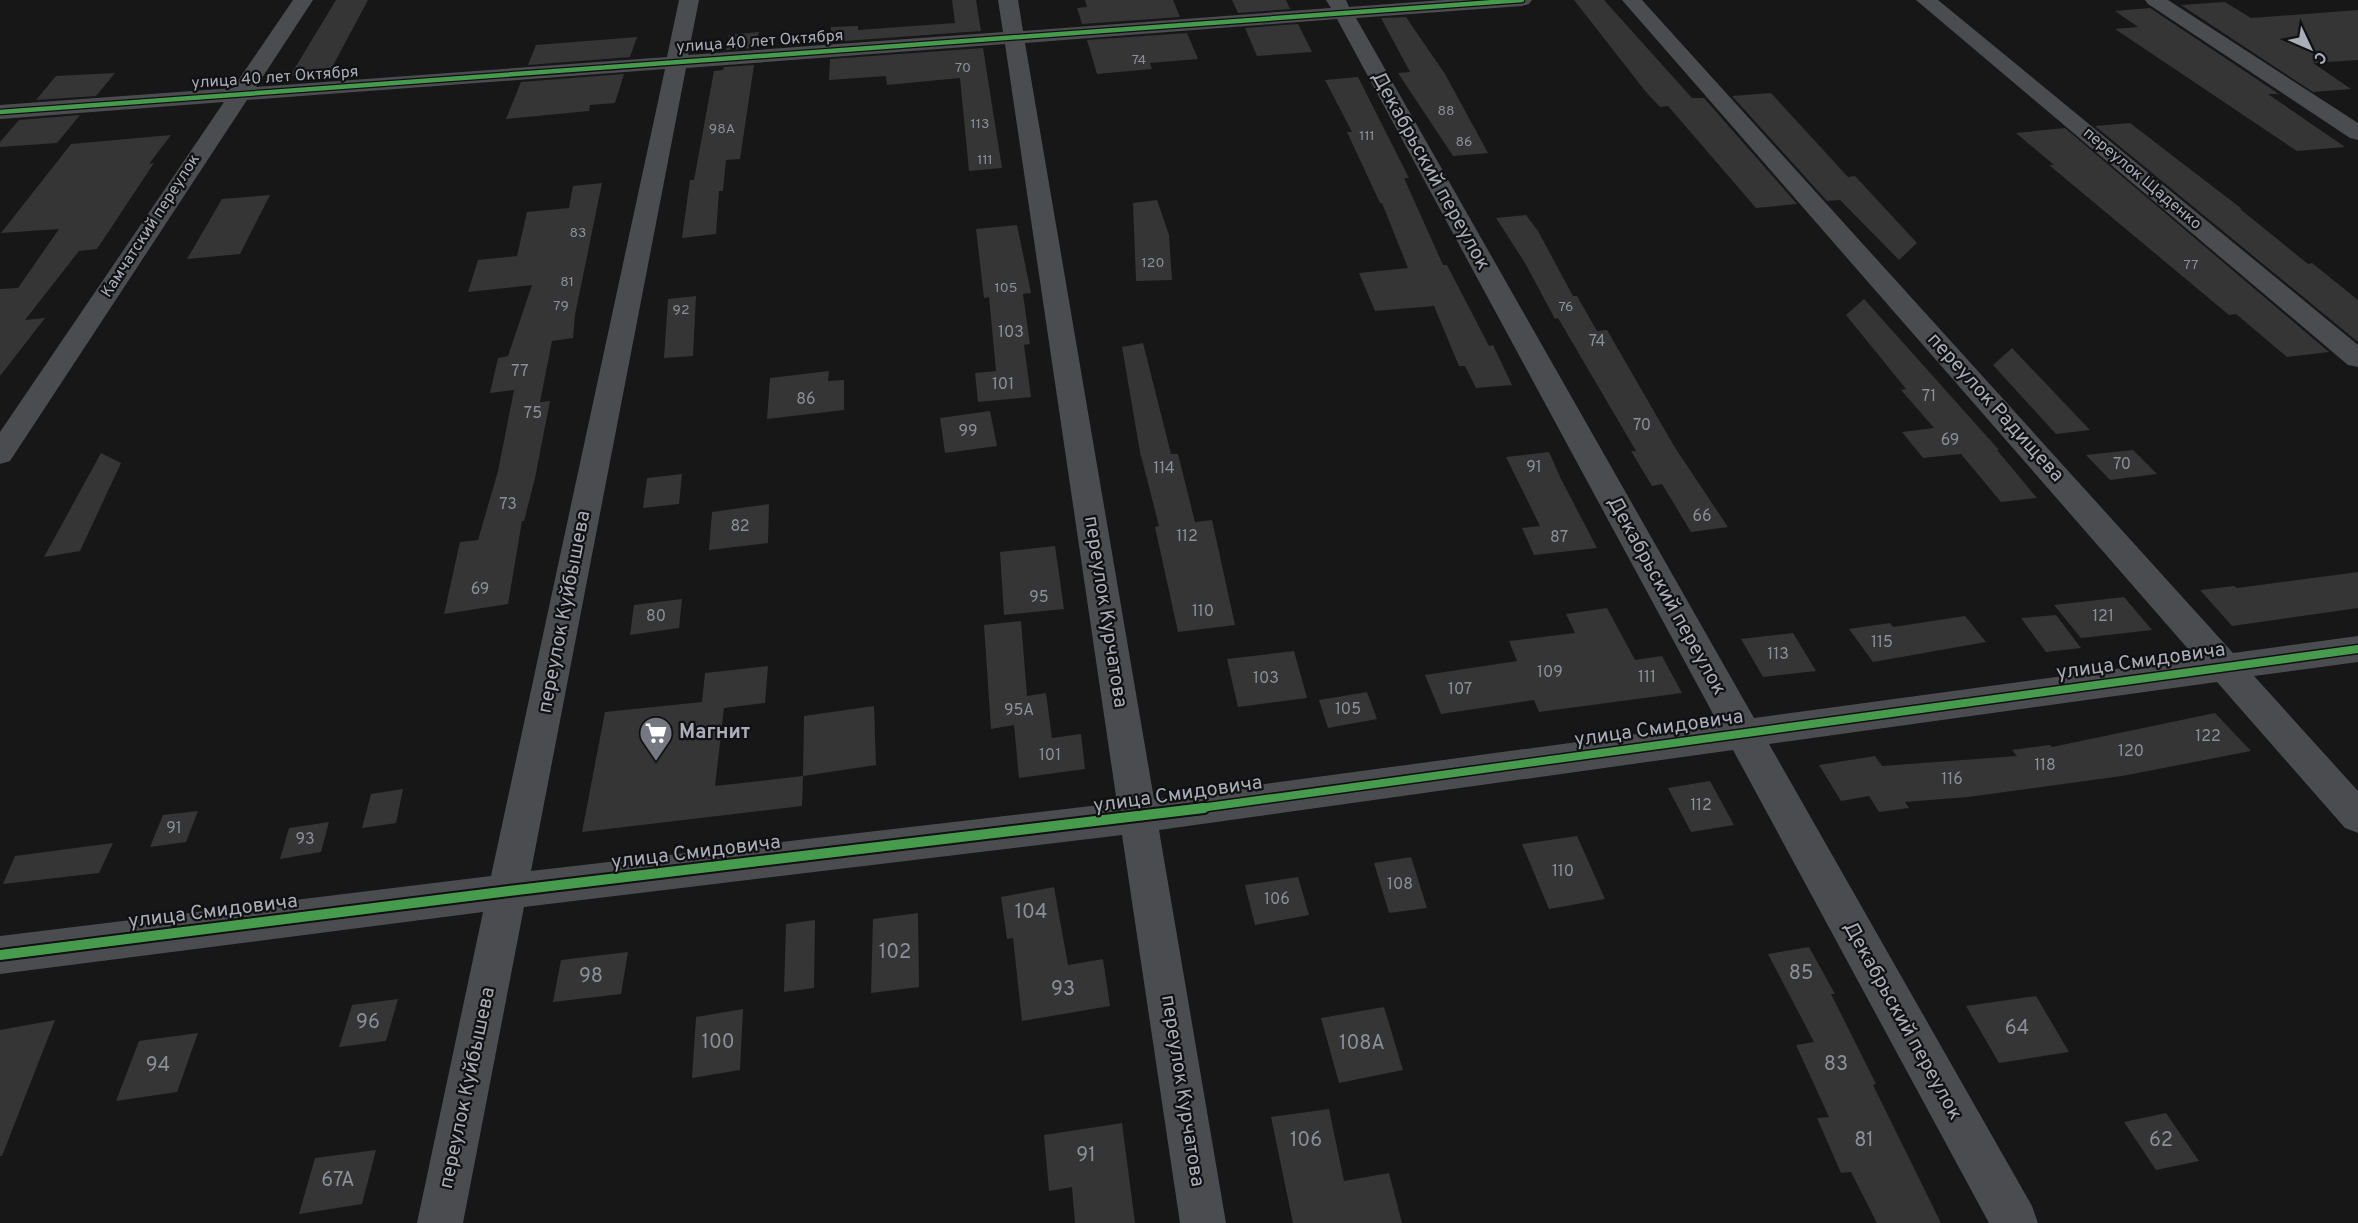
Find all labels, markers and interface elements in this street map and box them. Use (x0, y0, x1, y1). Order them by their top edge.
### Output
north arrow (2280, 18, 2340, 78)
street label: улица 40 лет Октября (676, 26, 844, 58)
text: С (2309, 46, 2330, 68)
house number: 74 (1132, 52, 1146, 69)
house number: 70 (955, 60, 971, 77)
street label: улица 40 лет Октября (191, 62, 359, 94)
street label: Декабрьский переулок (1364, 67, 1496, 275)
house number: 88 (1437, 103, 1455, 120)
house number: 113 (971, 116, 989, 133)
house number: 98А (709, 121, 735, 138)
street label: переулок Щаденко (2079, 124, 2205, 235)
house number: 111 (1359, 128, 1375, 145)
house number: 86 (1456, 134, 1472, 151)
street label: Камчатский переулок (97, 151, 205, 301)
house number: 111 (977, 152, 993, 169)
house number: 83 (570, 225, 586, 242)
house number: 120 (1142, 255, 1164, 272)
house number: 77 (2183, 257, 2199, 274)
house number: 81 (560, 274, 574, 291)
house number: 105 (995, 280, 1017, 297)
house number: 79 (553, 298, 569, 315)
house number: 76 (1559, 299, 1573, 316)
house number: 92 (673, 302, 689, 319)
house number: 103 (998, 323, 1024, 343)
street label: переулок Радищева (1921, 328, 2069, 488)
house number: 74 (1589, 332, 1605, 352)
house number: 77 (511, 362, 529, 382)
house number: 101 (992, 375, 1014, 395)
house number: 71 (1922, 387, 1936, 407)
house number: 86 (796, 390, 816, 410)
house number: 75 (524, 404, 542, 424)
house number: 70 (1633, 416, 1651, 436)
house number: 99 (958, 422, 978, 442)
house number: 69 (1941, 431, 1959, 451)
house number: 70 (2113, 455, 2131, 475)
house number: 91 (1526, 458, 1542, 478)
house number: 114 (1153, 459, 1175, 479)
street label: Декабрьский переулок (1600, 492, 1732, 700)
house number: 73 (499, 495, 517, 515)
house number: 66 (1692, 507, 1712, 527)
street label: переулок Куйбышева (533, 509, 597, 715)
street label: переулок Курчатова (1077, 514, 1133, 710)
house number: 82 (730, 517, 750, 537)
house number: 112 (1176, 527, 1198, 547)
house number: 87 (1550, 528, 1568, 548)
house number: 69 (471, 580, 489, 600)
house number: 95 (1029, 588, 1049, 608)
house number: 110 (1192, 602, 1214, 622)
house number: 80 (646, 607, 666, 627)
house number: 121 (2092, 607, 2114, 627)
house number: 115 (1871, 633, 1893, 653)
street label: улица Смидовича (2055, 637, 2227, 687)
house number: 113 (1767, 645, 1789, 665)
house number: 109 (1537, 663, 1563, 683)
house number: 111 (1638, 668, 1656, 688)
house number: 103 (1253, 669, 1279, 689)
house number: 107 (1448, 680, 1472, 700)
house number: 105 (1335, 700, 1361, 720)
house number: 95А (1004, 701, 1034, 721)
street label: улица Смидовича (1573, 704, 1745, 754)
supermarket icon: Магнит (638, 715, 674, 762)
place label: Магнит (679, 720, 750, 746)
house number: 122 (2195, 727, 2221, 747)
house number: 120 (2118, 742, 2144, 762)
house number: 101 (1039, 746, 1061, 766)
house number: 118 (2034, 756, 2056, 776)
street label: улица Смидовича (1092, 770, 1264, 820)
house number: 116 (1941, 770, 1963, 790)
house number: 112 (1690, 796, 1712, 816)
house number: 91 (166, 819, 182, 839)
house number: 93 (295, 830, 315, 850)
street label: улица Смидовича (610, 830, 782, 876)
house number: 110 (1552, 862, 1574, 882)
house number: 108 (1387, 875, 1413, 895)
street label: улица Смидовича (127, 889, 299, 935)
house number: 106 (1264, 890, 1290, 910)
house number: 104 (1015, 900, 1047, 926)
street label: Декабрьский переулок (1836, 917, 1968, 1125)
house number: 102 (879, 940, 911, 966)
house number: 85 (1789, 961, 1813, 987)
house number: 98 (579, 964, 603, 990)
house number: 93 (1051, 977, 1075, 1003)
street label: переулок Куйбышева (434, 985, 502, 1191)
street label: переулок Курчатова (1154, 993, 1210, 1189)
house number: 96 (356, 1010, 380, 1036)
house number: 64 (2005, 1016, 2029, 1042)
house number: 100 (702, 1030, 734, 1056)
house number: 108А (1339, 1031, 1385, 1057)
house number: 83 (1824, 1052, 1848, 1078)
house number: 94 (146, 1053, 170, 1079)
house number: 106 (1290, 1128, 1322, 1154)
house number: 81 (1854, 1128, 1874, 1154)
house number: 62 (2149, 1128, 2173, 1154)
house number: 91 (1076, 1143, 1096, 1169)
house number: 67А (321, 1168, 355, 1194)

